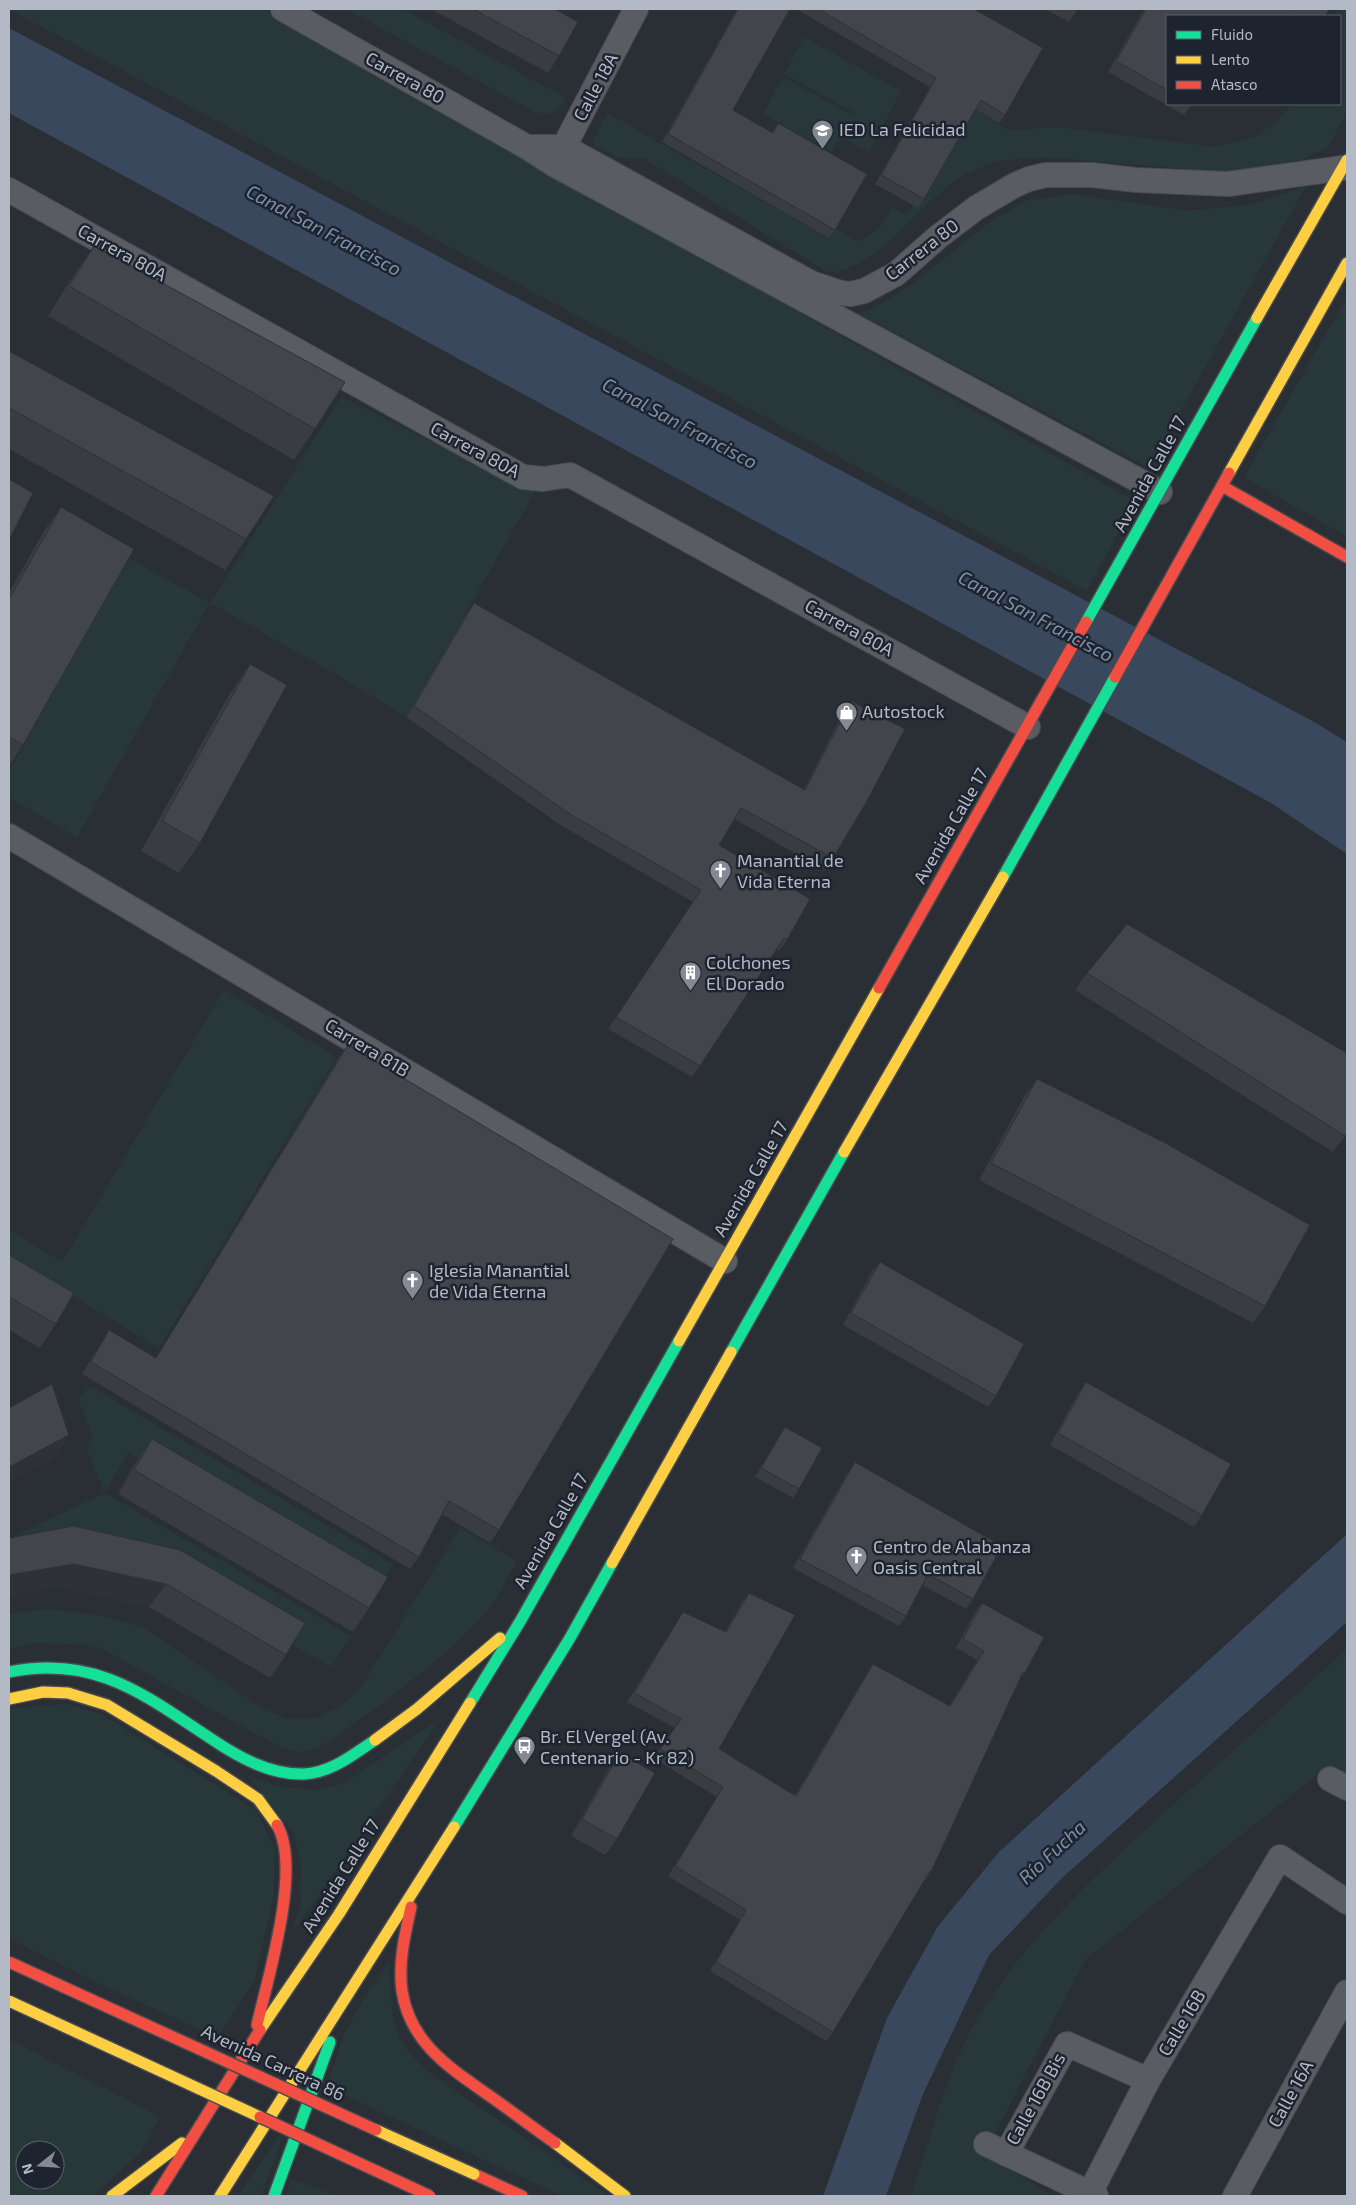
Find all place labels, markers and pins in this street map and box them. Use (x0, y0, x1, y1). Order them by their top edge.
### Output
school or university icon: IED La Felicidad (811, 118, 835, 149)
place label: IED La Felicidad (839, 118, 966, 140)
shop icon: Autostock (834, 700, 858, 731)
place label: Autostock (862, 700, 945, 722)
place label: Manantial de Vida Eterna (737, 849, 844, 892)
church icon: Manantial de Vida Eterna (709, 859, 733, 890)
place label: Colchones El Dorado (706, 951, 791, 994)
building icon: Colchones El Dorado (678, 961, 702, 992)
place label: Iglesia Manantial de Vida Eterna (429, 1259, 570, 1302)
church icon: Iglesia Manantial de Vida Eterna (401, 1269, 425, 1300)
place label: Centro de Alabanza Oasis Central (873, 1535, 1031, 1578)
church icon: Centro de Alabanza Oasis Central (845, 1545, 869, 1576)
place label: Br. El Vergel (Av. Centenario - Kr 82) (540, 1725, 694, 1768)
bus stop icon: Br. El Vergel (Av. Centenario - Kr 82) (512, 1735, 536, 1766)

